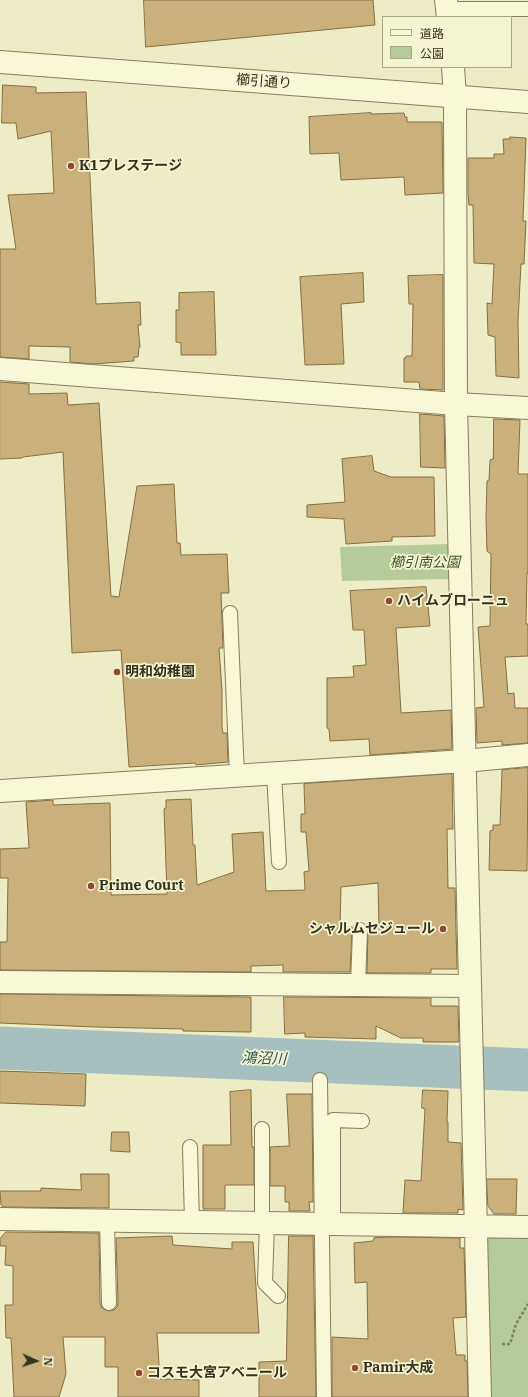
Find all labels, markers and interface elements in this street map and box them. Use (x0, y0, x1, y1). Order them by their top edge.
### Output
legend (382, 16, 512, 68)
text: 道路 (420, 26, 444, 41)
text: 公園 (420, 46, 444, 61)
street label: 櫛引通り (235, 72, 293, 92)
place label: K1プレステージ (79, 158, 182, 174)
marker: K1プレステージ (66, 161, 76, 171)
park label: 櫛引南公園 (390, 555, 460, 571)
place label: ハイムブローニュ (397, 593, 509, 609)
marker: ハイムブローニュ (384, 596, 394, 606)
place label: 明和幼稚園 (125, 664, 195, 680)
marker: 明和幼稚園 (112, 667, 122, 677)
place label: Prime Court (99, 878, 183, 894)
marker: Prime Court (86, 881, 96, 891)
place label: シャルムセジュール (309, 921, 435, 937)
marker: シャルムセジュール (438, 924, 448, 934)
water label: 鴻沼川 (241, 1049, 287, 1069)
north arrow (16, 1341, 56, 1381)
text: N (41, 1357, 55, 1366)
place label: Pamir大成 (363, 1360, 434, 1376)
marker: Pamir大成 (350, 1363, 360, 1373)
place label: コスモ大宮アベニール (147, 1365, 287, 1381)
marker: コスモ大宮アベニール (134, 1368, 144, 1378)

